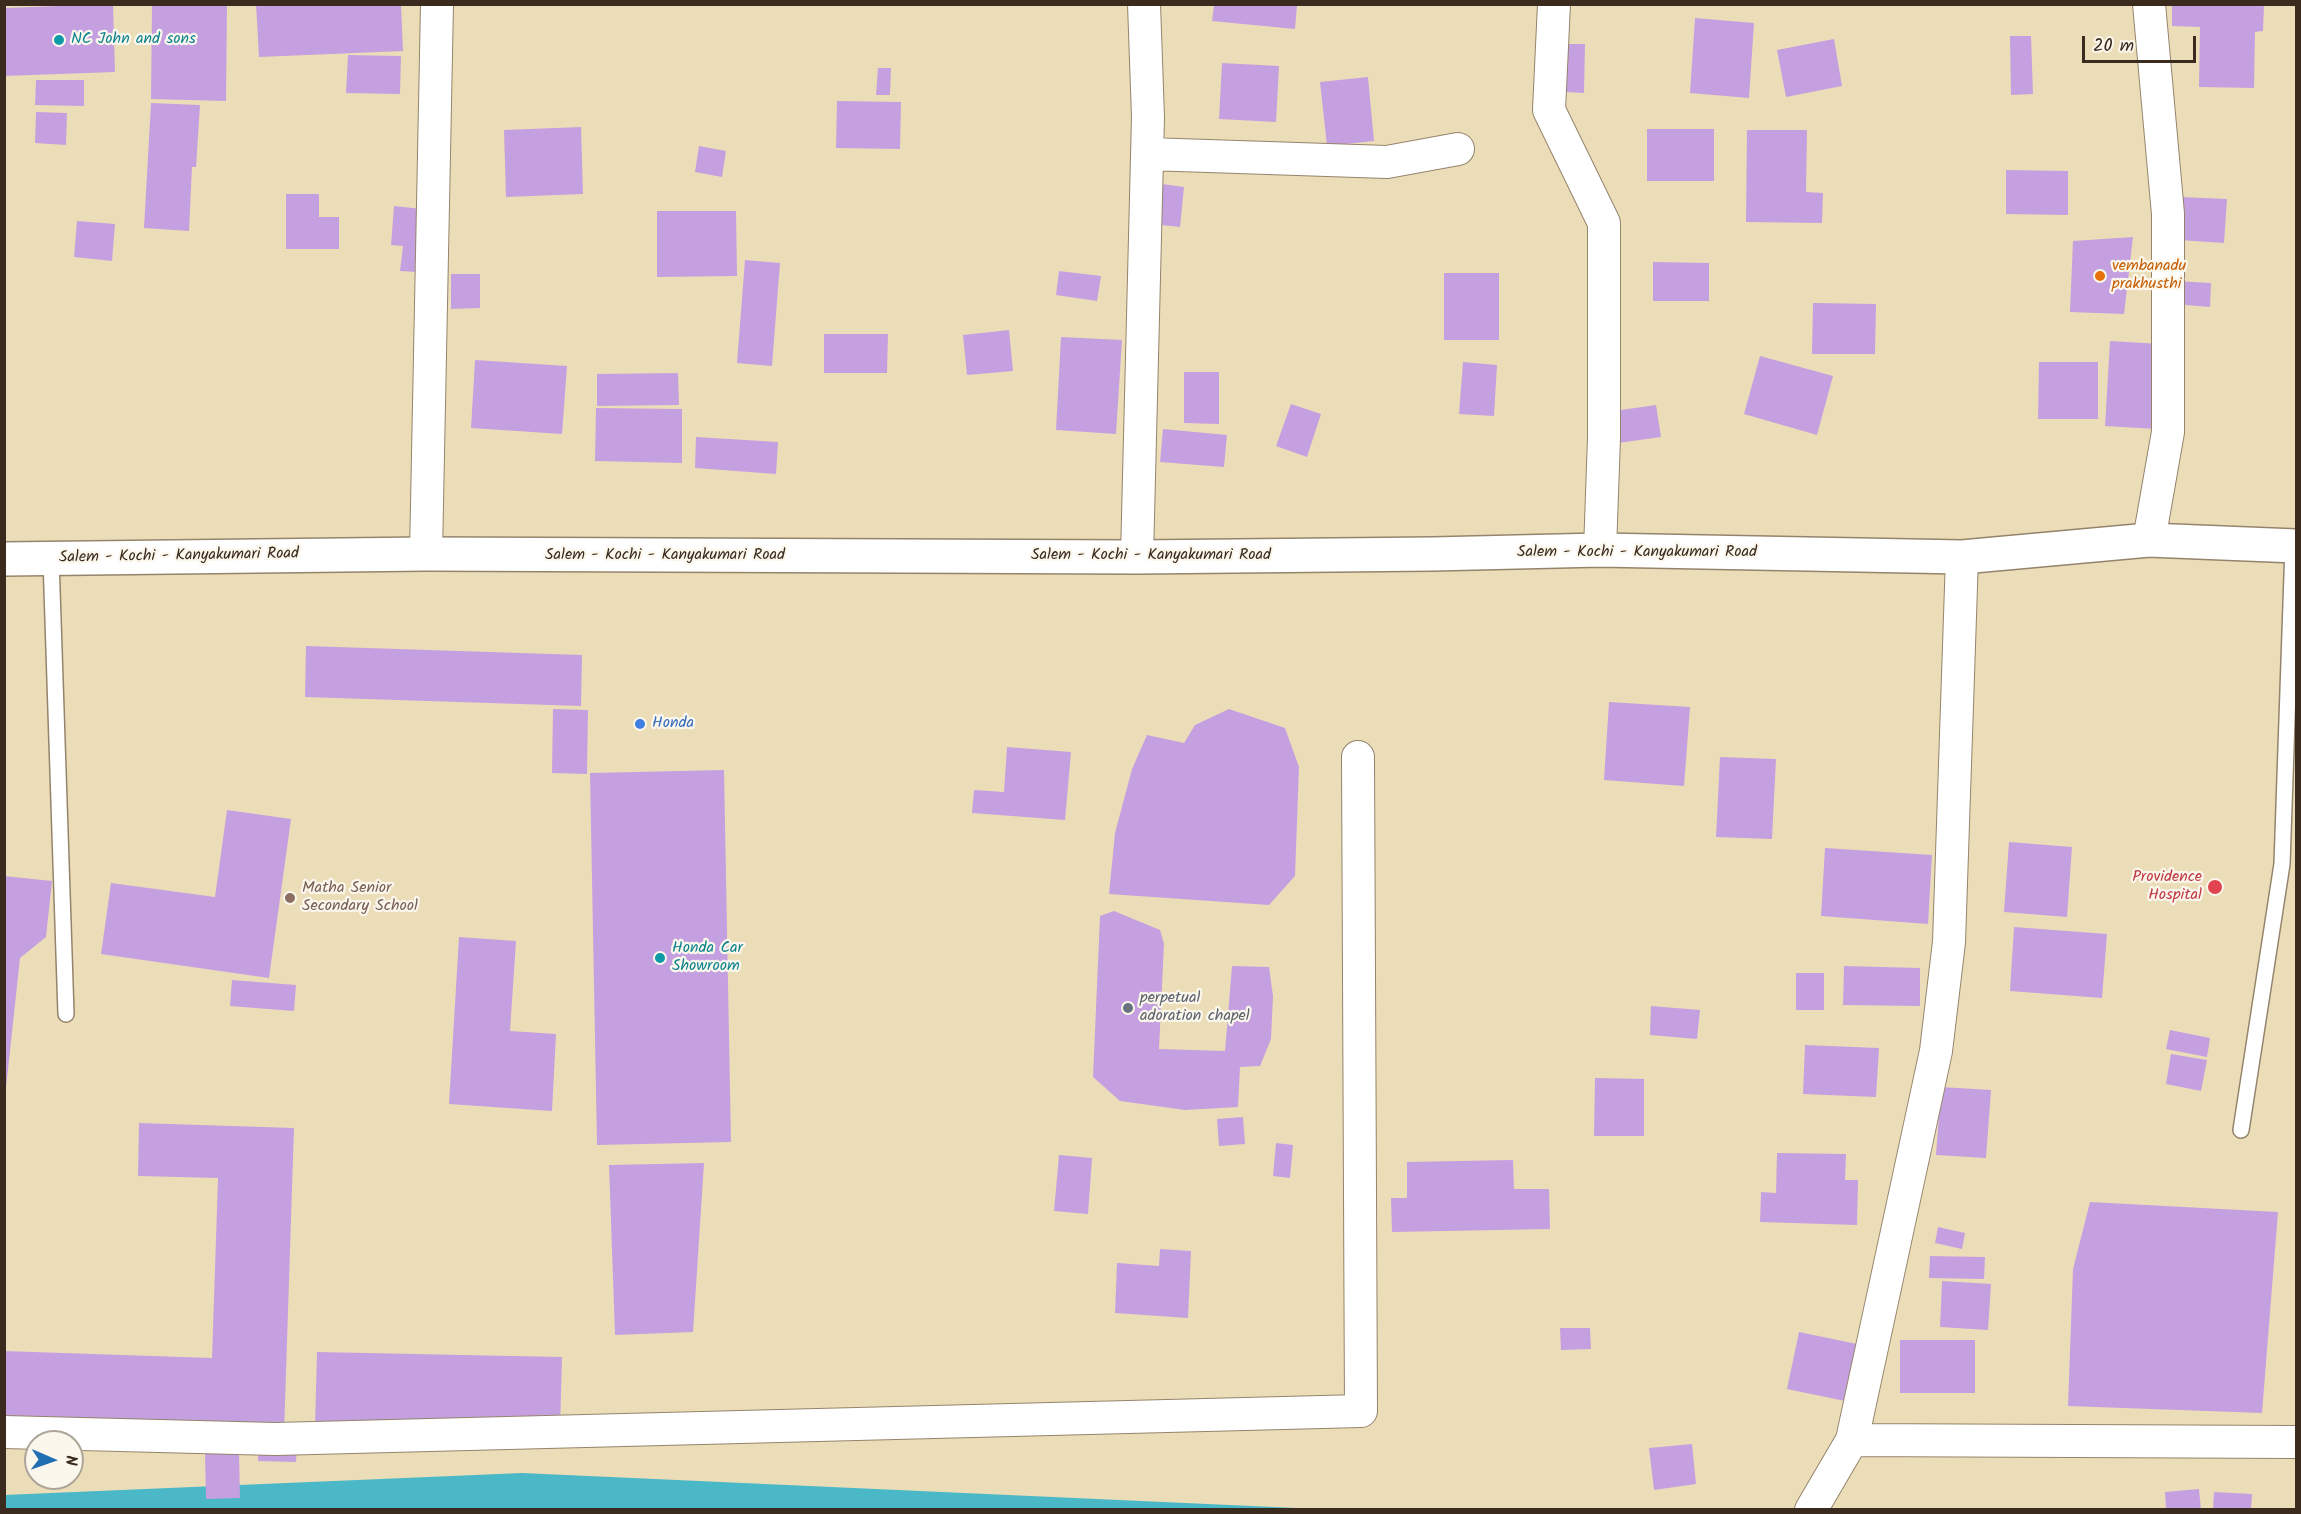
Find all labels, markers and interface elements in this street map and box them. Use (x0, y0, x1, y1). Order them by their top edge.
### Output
scale bar (2085, 24, 2199, 62)
place label: NC John and sons (71, 30, 196, 50)
text: 20 m (2093, 32, 2134, 61)
marker: NC John and sons (52, 33, 66, 47)
place label: vembanadu prakhusthi (2112, 257, 2186, 295)
marker: vembanadu prakhusthi (2093, 269, 2107, 283)
street label: Salem - Kochi - Kanyakumari Road (1517, 543, 1757, 563)
street label: Salem - Kochi - Kanyakumari Road (59, 545, 299, 569)
street label: Salem - Kochi - Kanyakumari Road (545, 546, 785, 566)
street label: Salem - Kochi - Kanyakumari Road (1031, 546, 1271, 566)
place label: Honda (652, 714, 694, 734)
marker: Honda (633, 717, 647, 731)
place label: Providence Hospital (2132, 868, 2202, 906)
marker: Providence Hospital (2206, 878, 2224, 896)
place label: Matha Senior Secondary School (302, 879, 418, 917)
marker: Matha Senior Secondary School (283, 891, 297, 905)
place label: Honda Car Showroom (672, 939, 743, 977)
marker: Honda Car Showroom (653, 951, 667, 965)
place label: perpetual adoration chapel (1140, 989, 1250, 1027)
marker: perpetual adoration chapel (1121, 1001, 1135, 1015)
north arrow (24, 1430, 84, 1490)
text: N (58, 1455, 83, 1466)

